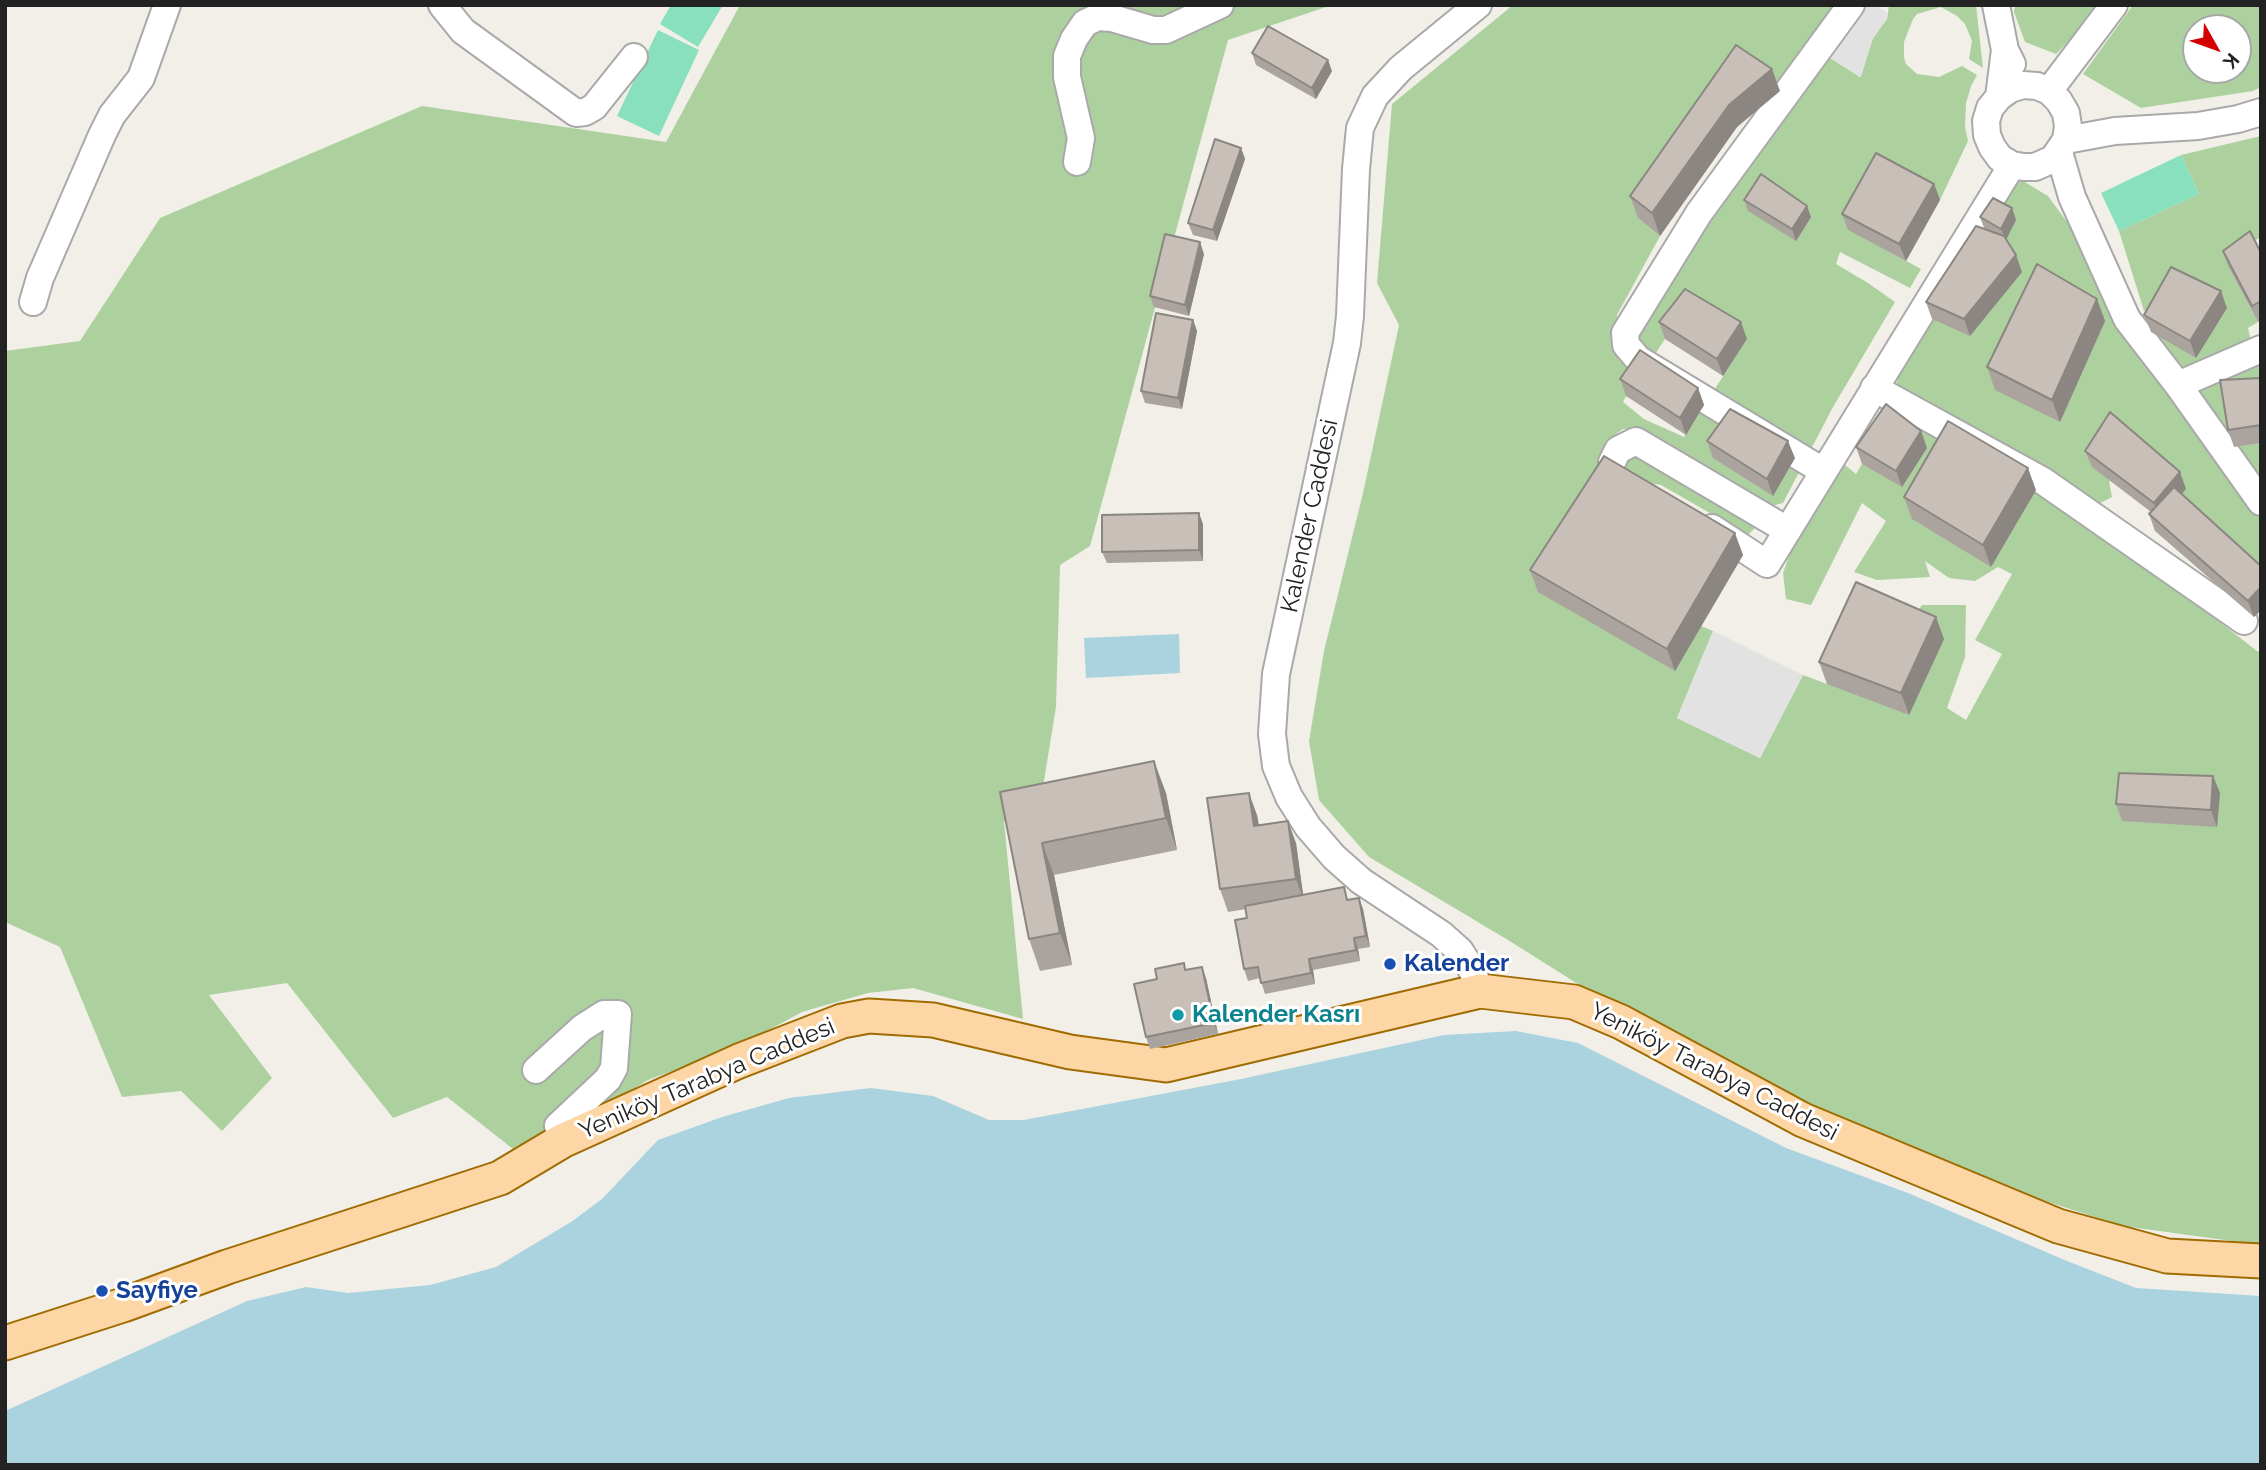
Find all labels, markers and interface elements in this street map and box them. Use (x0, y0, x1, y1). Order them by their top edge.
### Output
north arrow (2182, 14, 2252, 84)
text: K (2219, 49, 2244, 73)
street label: Kalender Caddesi (1275, 417, 1345, 615)
place label: Kalender (1404, 950, 1509, 978)
marker: Kalender (1382, 956, 1398, 972)
street label: Yeniköy Tarabya Caddesi (1585, 997, 1843, 1147)
place label: Kalender Kasrı (1192, 1001, 1360, 1029)
marker: Kalender Kasrı (1170, 1007, 1186, 1023)
street label: Yeniköy Tarabya Caddesi (575, 1012, 839, 1146)
place label: Sayfiye (116, 1277, 198, 1305)
marker: Sayfiye (94, 1283, 110, 1299)

